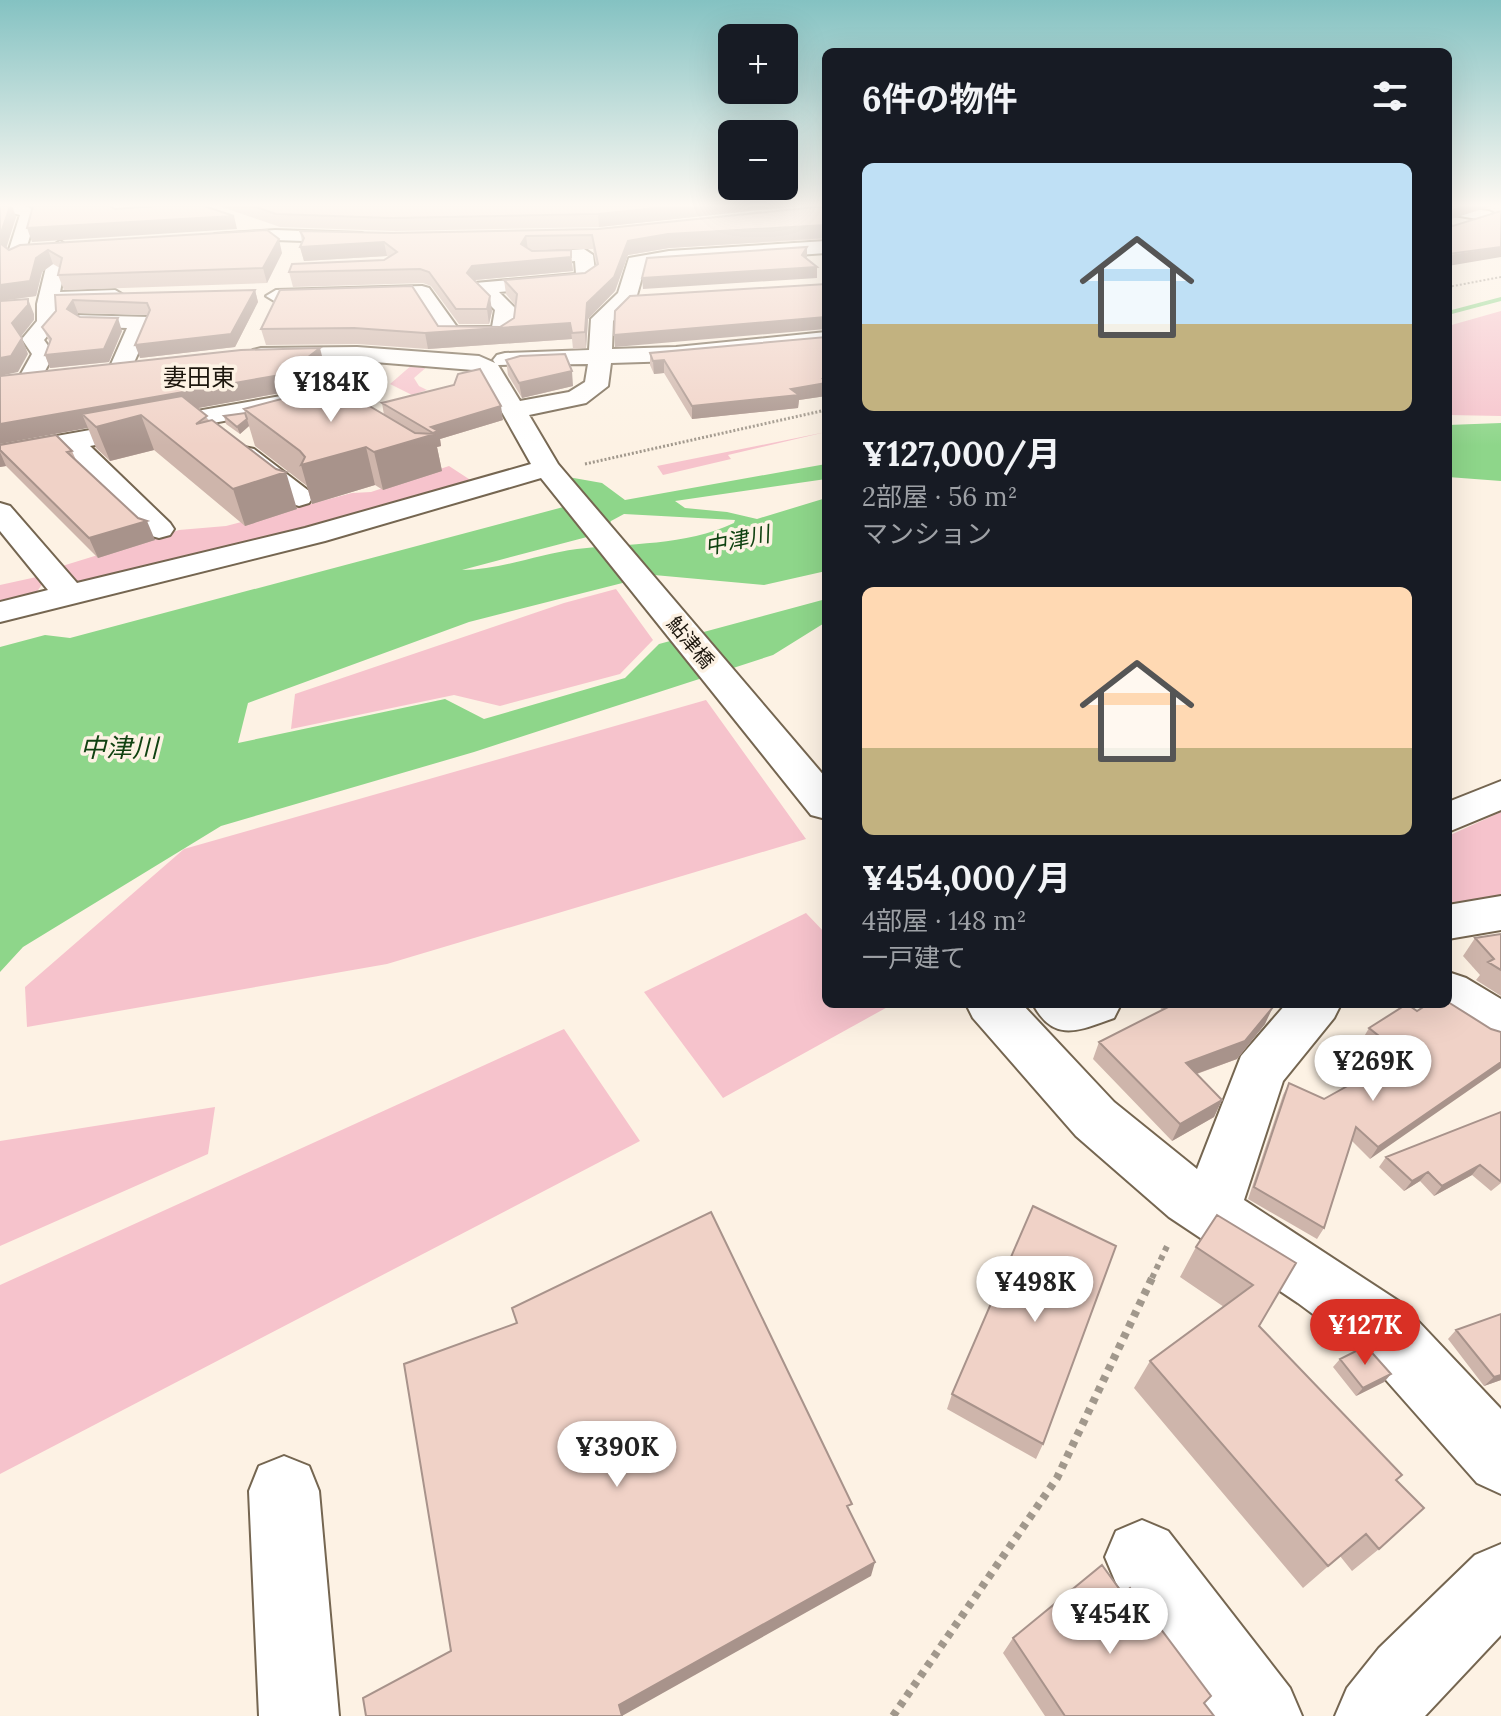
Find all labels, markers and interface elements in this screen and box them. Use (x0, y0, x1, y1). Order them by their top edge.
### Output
map controls (718, 24, 798, 200)
button: + (718, 24, 798, 104)
icon: filters (1368, 74, 1412, 118)
text: 6件の物件 (862, 77, 1018, 120)
button: − (718, 120, 798, 200)
icon: home (1065, 215, 1209, 359)
pin: ¥184K (275, 356, 387, 424)
district label: 妻田東 (163, 362, 235, 393)
text: ¥184K (293, 365, 369, 398)
text: ¥127,000/月 (862, 432, 1061, 475)
text: 2部屋 · 56 m² (862, 480, 1017, 513)
text: マンション (862, 517, 992, 550)
water label: 中津川 (702, 519, 774, 561)
street label: 鮎津橋 (662, 611, 720, 673)
icon: home (1065, 639, 1209, 783)
water label: 中津川 (80, 731, 161, 764)
text: ¥454,000/月 (862, 856, 1071, 899)
text: 4部屋 · 148 m² (862, 904, 1027, 937)
text: 一戸建て (862, 941, 966, 974)
pin: ¥269K (1317, 1035, 1429, 1103)
text: ¥269K (1332, 1044, 1414, 1077)
pin: ¥498K (979, 1256, 1091, 1324)
text: ¥498K (994, 1265, 1076, 1298)
pin: ¥127K (1309, 1299, 1421, 1367)
text: ¥127K (1328, 1308, 1402, 1341)
pin: ¥390K (561, 1421, 673, 1489)
text: ¥390K (575, 1430, 659, 1463)
pin: ¥454K (1054, 1588, 1166, 1656)
text: ¥454K (1070, 1597, 1150, 1630)

